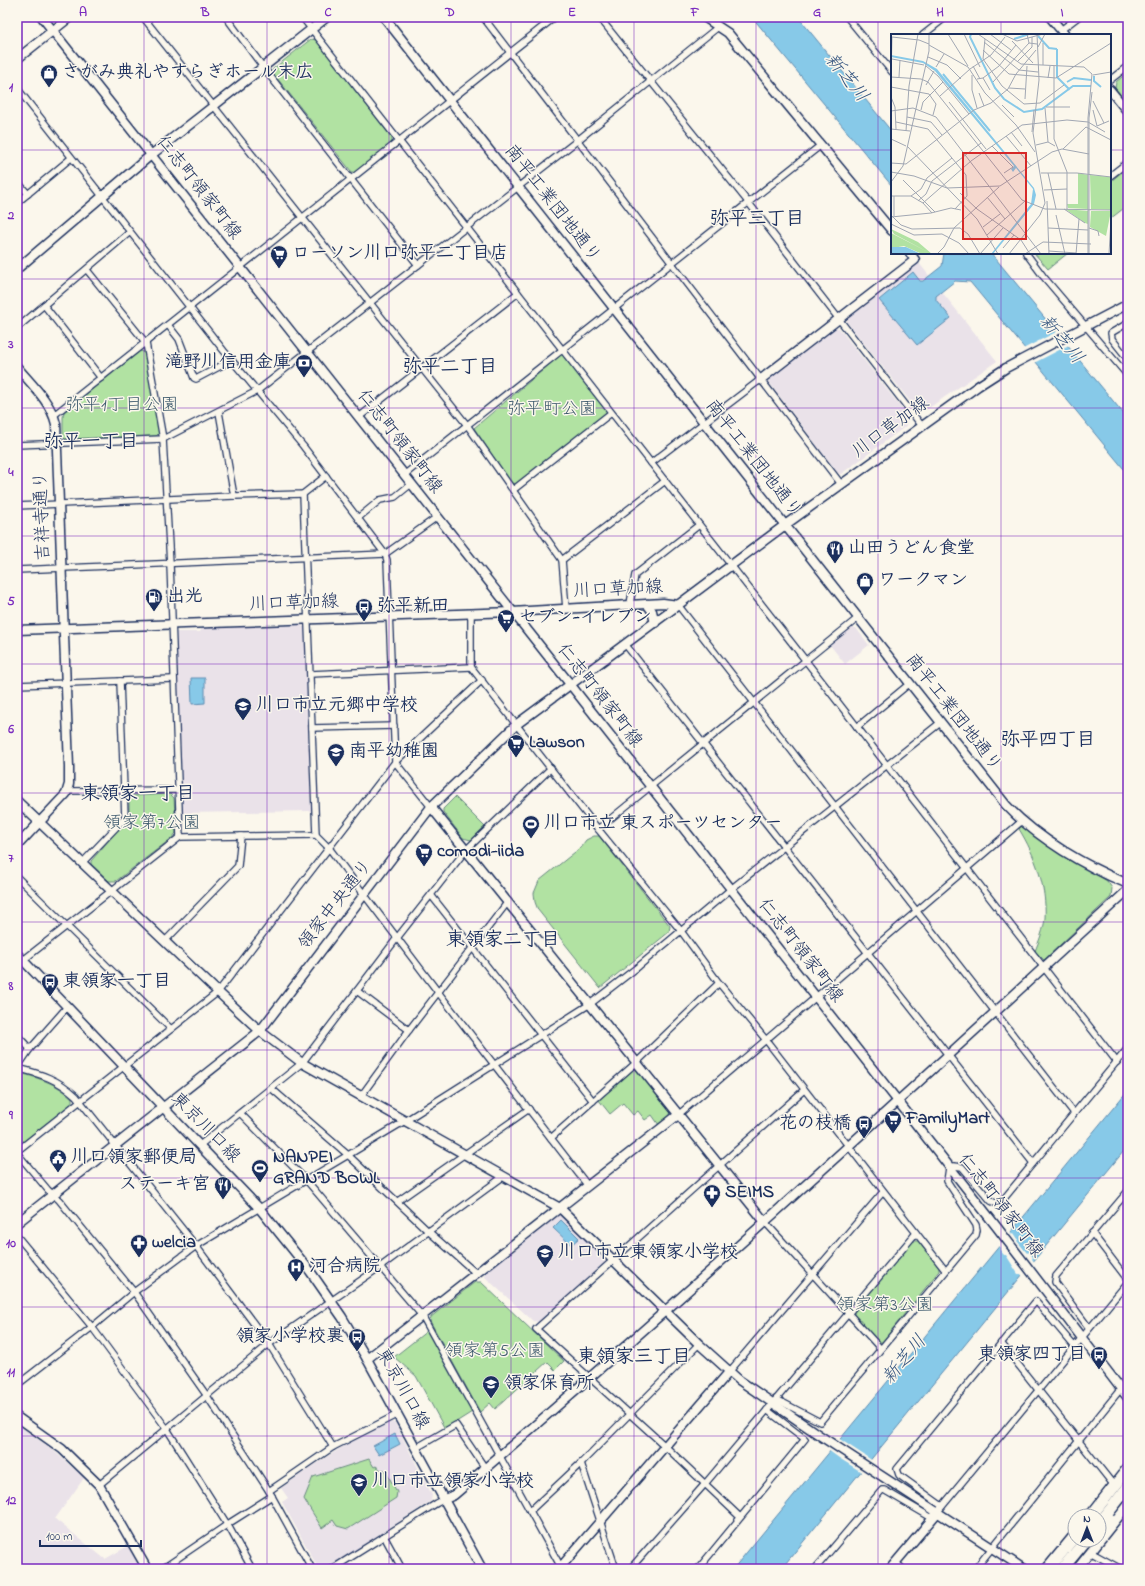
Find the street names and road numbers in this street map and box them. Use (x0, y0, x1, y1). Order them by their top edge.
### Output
street label: 仁志町領家町線 (149, 130, 247, 246)
street label: 南平工業団地通り (497, 139, 607, 269)
street label: 仁志町領家町線 (350, 384, 448, 500)
street label: 川口草加線 (847, 391, 935, 465)
street label: 南平工業団地通り (698, 394, 808, 524)
street label: 吉祥寺通り (28, 471, 58, 561)
street label: 川口草加線 (572, 575, 664, 605)
street label: 川口草加線 (249, 589, 339, 619)
street label: 仁志町領家町線 (550, 638, 648, 754)
street label: 南平工業団地通り (898, 648, 1008, 778)
street label: 領家中央通り (293, 854, 379, 956)
street label: 仁志町領家町線 (751, 893, 849, 1009)
street label: 東京川口線 (164, 1087, 246, 1169)
street label: 仁志町領家町線 (951, 1148, 1049, 1264)
street label: 東京川口線 (369, 1343, 435, 1435)

